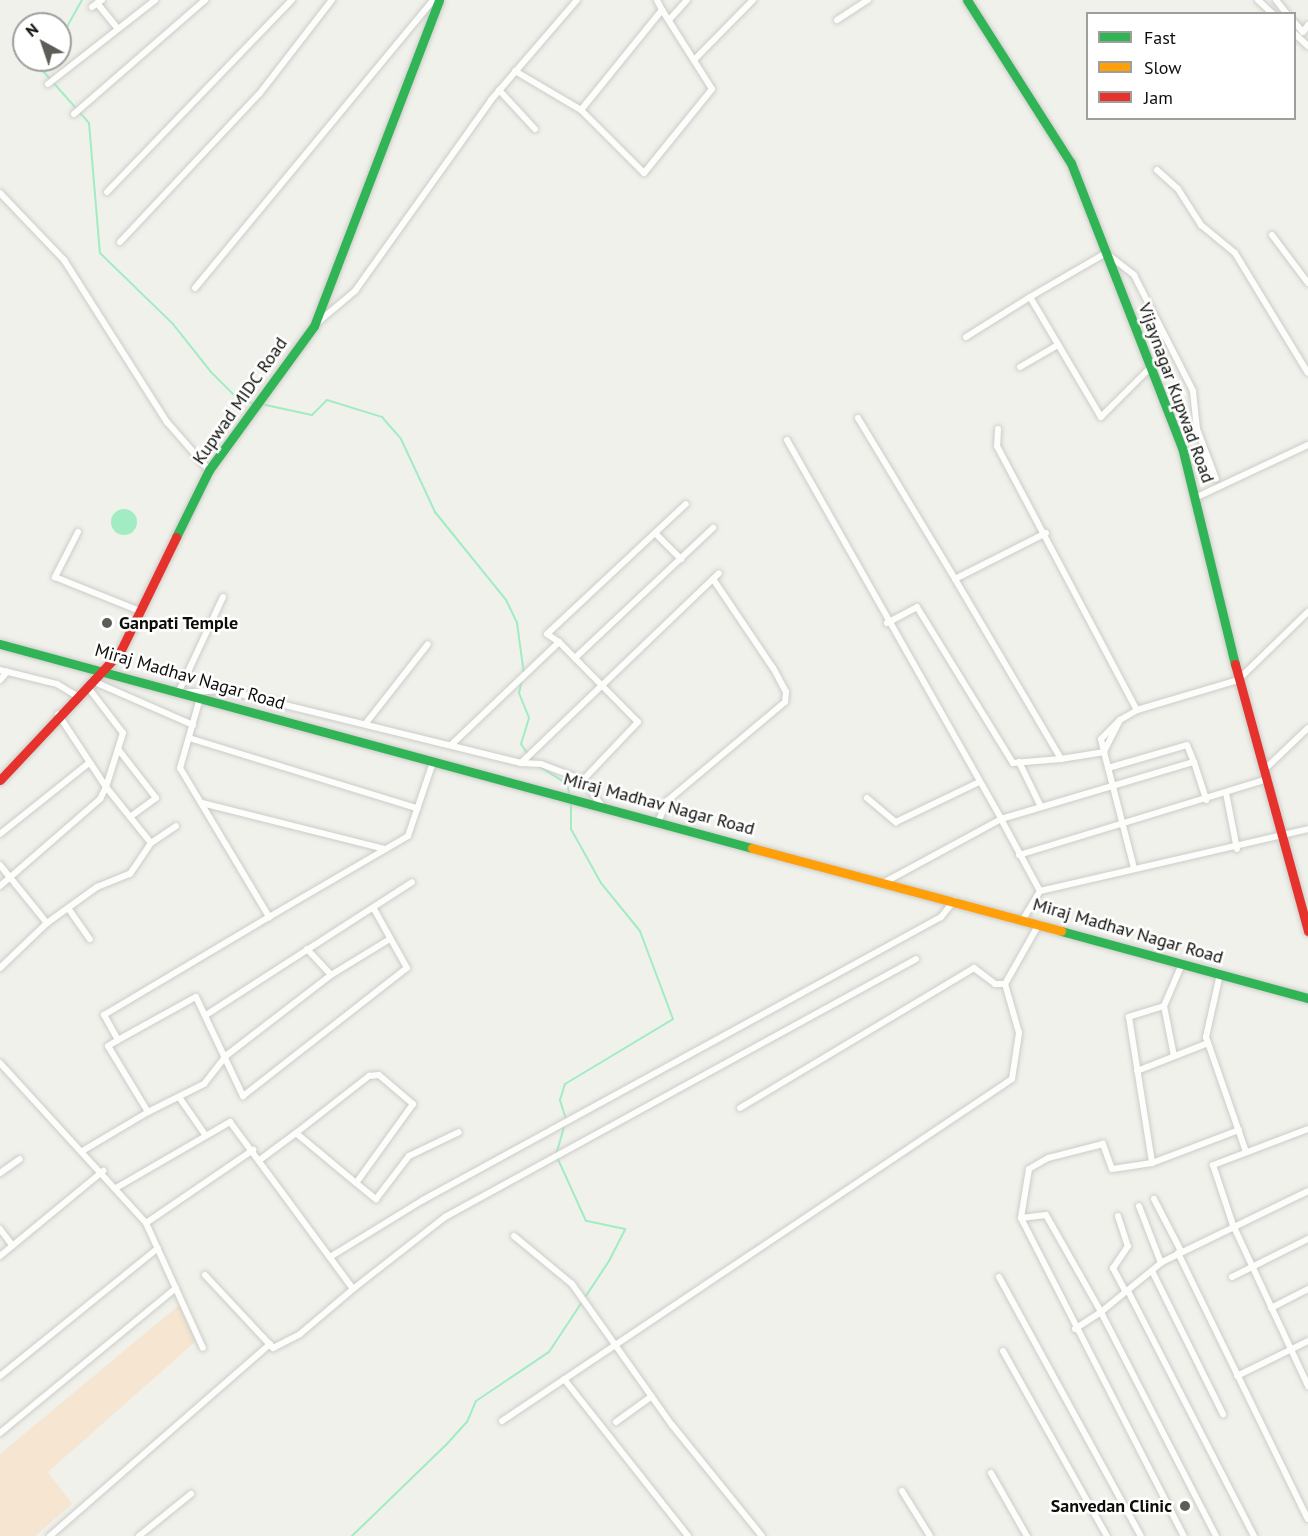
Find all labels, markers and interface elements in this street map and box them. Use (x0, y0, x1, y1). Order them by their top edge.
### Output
north arrow (12, 12, 72, 72)
legend (1086, 12, 1296, 120)
text: N (21, 19, 42, 41)
text: Fast (1144, 26, 1176, 49)
text: Slow (1144, 56, 1182, 79)
text: Jam (1144, 86, 1173, 109)
street label: Vijaynagar Kupwad Road (1133, 300, 1219, 486)
street label: Kupwad MIDC Road (188, 333, 292, 469)
place label: Ganpati Temple (119, 612, 239, 634)
marker: Ganpati Temple (100, 616, 114, 630)
street label: Miraj Madhav Nagar Road (92, 639, 288, 715)
street label: Miraj Madhav Nagar Road (561, 768, 757, 840)
street label: Miraj Madhav Nagar Road (1030, 893, 1226, 969)
place label: Sanvedan Clinic (1050, 1495, 1172, 1517)
marker: Sanvedan Clinic (1176, 1497, 1194, 1515)

